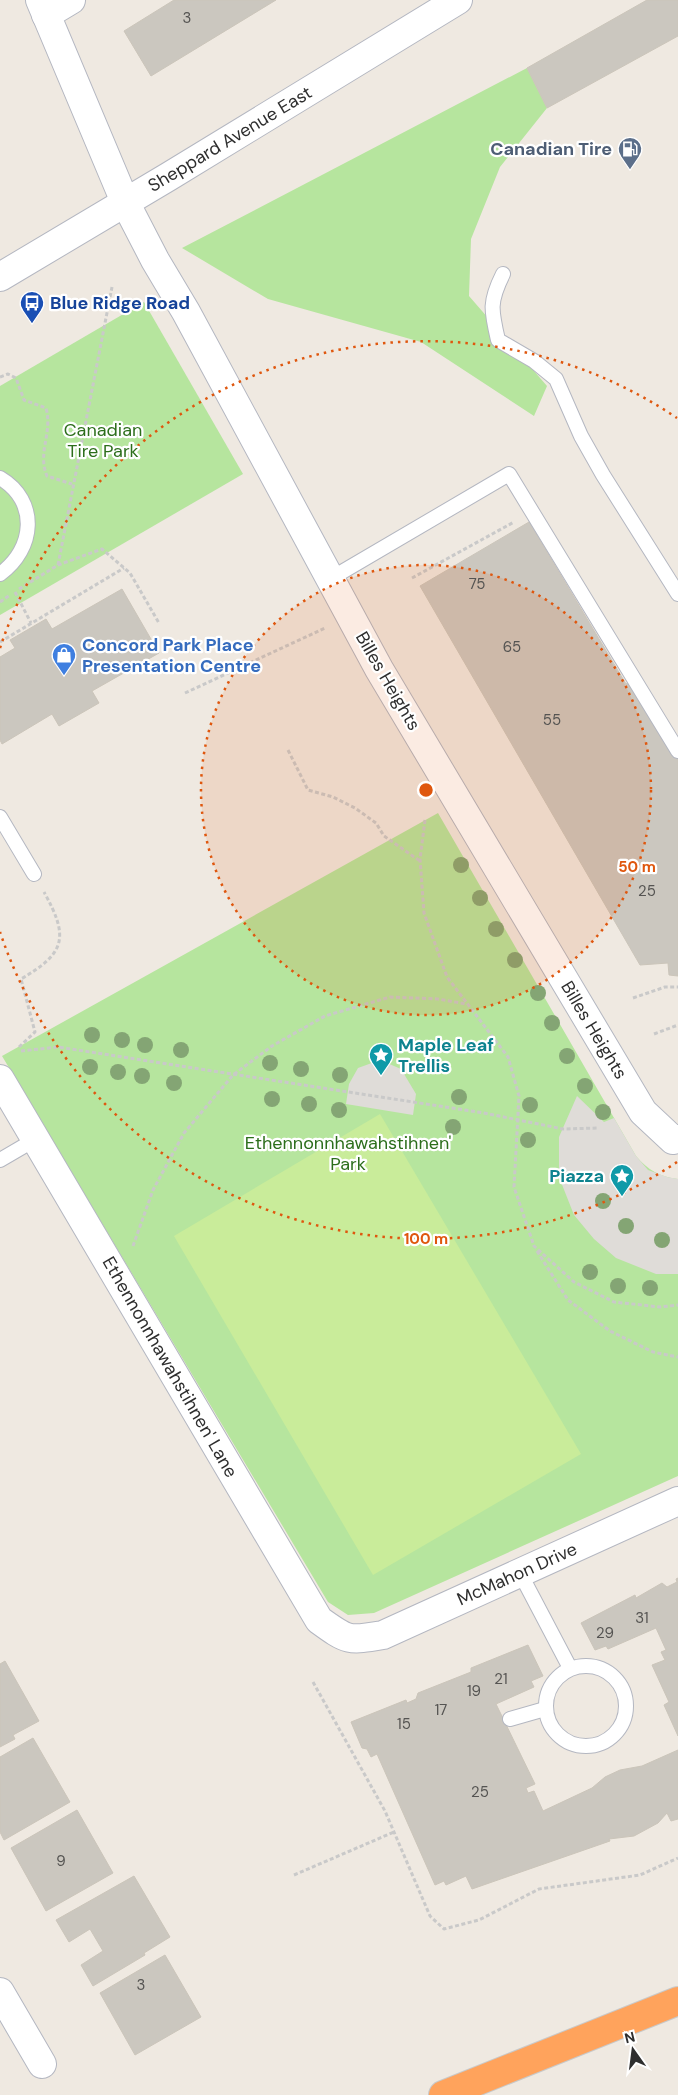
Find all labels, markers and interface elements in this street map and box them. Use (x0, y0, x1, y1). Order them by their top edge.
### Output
house number: 3 (183, 8, 191, 28)
street label: Sheppard Avenue East (144, 80, 316, 198)
fuel station icon: Canadian Tire (617, 136, 643, 170)
place label: Canadian Tire (490, 137, 612, 161)
bus stop icon: Blue Ridge Road (19, 290, 45, 324)
place label: Blue Ridge Road (50, 291, 190, 315)
park label: Canadian Tire Park (64, 418, 142, 463)
house number: 75 (469, 574, 485, 594)
street label: Billes Heights (350, 627, 426, 735)
place label: Concord Park Place Presentation Centre (82, 633, 261, 678)
house number: 65 (503, 637, 521, 657)
shop icon: Concord Park Place Presentation Centre (51, 642, 77, 676)
house number: 55 (543, 710, 561, 730)
centre of rings (417, 781, 435, 799)
text: 50 m (618, 857, 656, 877)
house number: 25 (638, 881, 656, 901)
street label: Billes Heights (555, 976, 633, 1084)
place label: Maple Leaf Trellis (398, 1033, 494, 1078)
place icon: Maple Leaf Trellis (368, 1042, 394, 1076)
park label: Ethennonnhawahstihnen' Park (245, 1131, 451, 1176)
place icon: Piazza (609, 1163, 635, 1197)
place label: Piazza (549, 1164, 604, 1188)
text: 100 m (404, 1229, 448, 1249)
street label: Ethennonnhawahstihnen' Lane (97, 1252, 243, 1482)
street label: McMahon Drive (453, 1537, 581, 1611)
house number: 31 (635, 1608, 649, 1628)
house number: 29 (596, 1623, 614, 1643)
house number: 21 (494, 1669, 508, 1689)
house number: 19 (467, 1681, 481, 1701)
house number: 17 (435, 1700, 447, 1720)
house number: 15 (397, 1714, 411, 1734)
house number: 25 (471, 1782, 489, 1802)
house number: 9 (56, 1851, 66, 1871)
house number: 3 (137, 1975, 145, 1995)
north arrow (608, 2025, 658, 2075)
text: N (623, 2027, 637, 2047)

